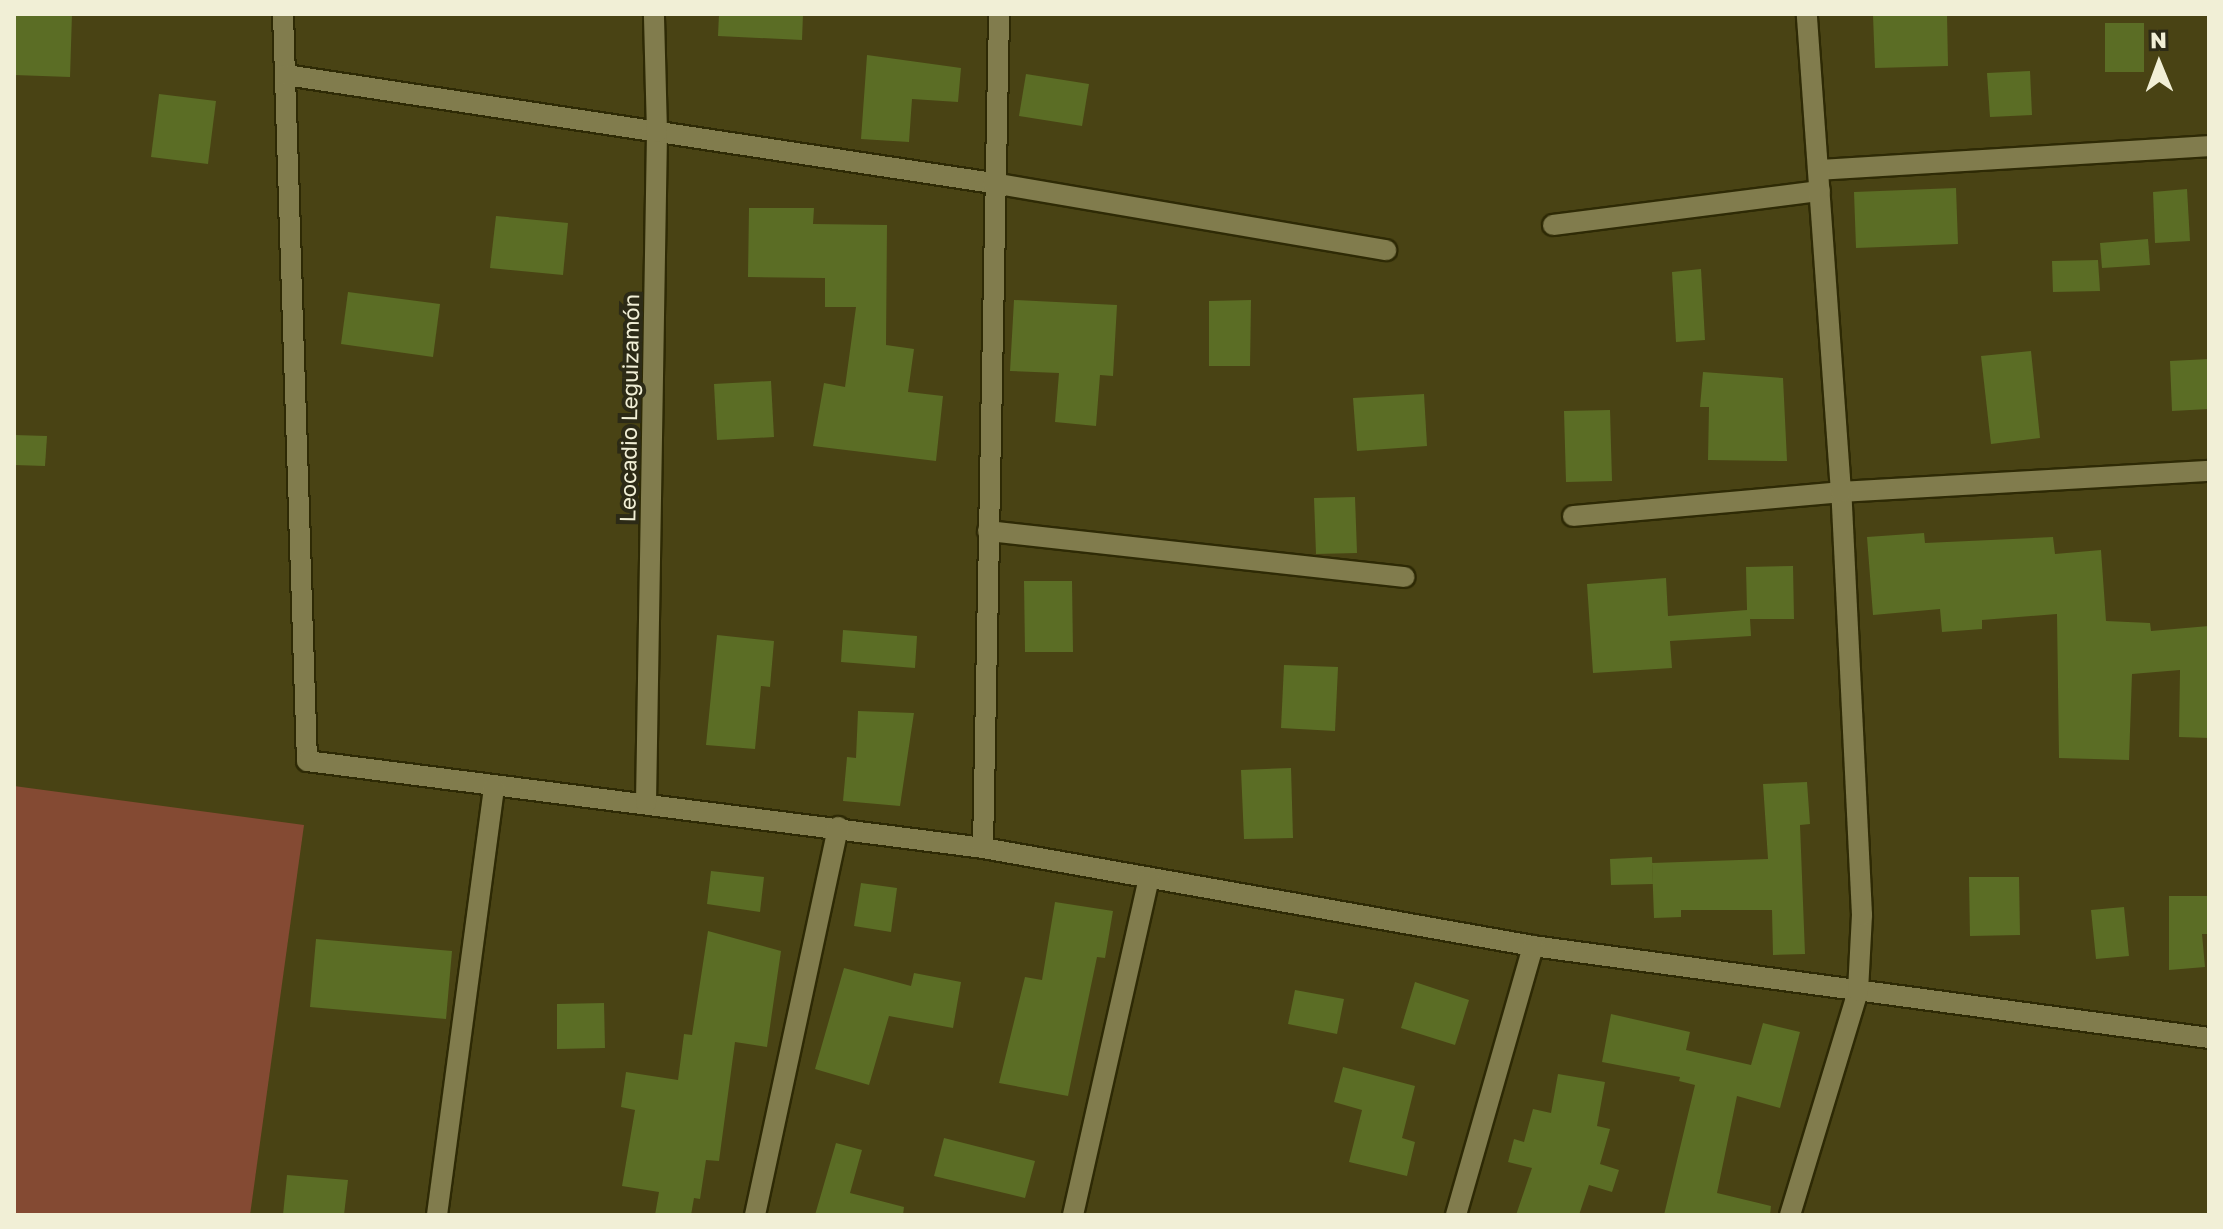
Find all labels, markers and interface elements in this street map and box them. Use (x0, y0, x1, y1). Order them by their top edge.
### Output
north arrow (2119, 24, 2199, 104)
text: N (2150, 26, 2167, 53)
street label: Leocadio Leguizamón (614, 294, 644, 522)

